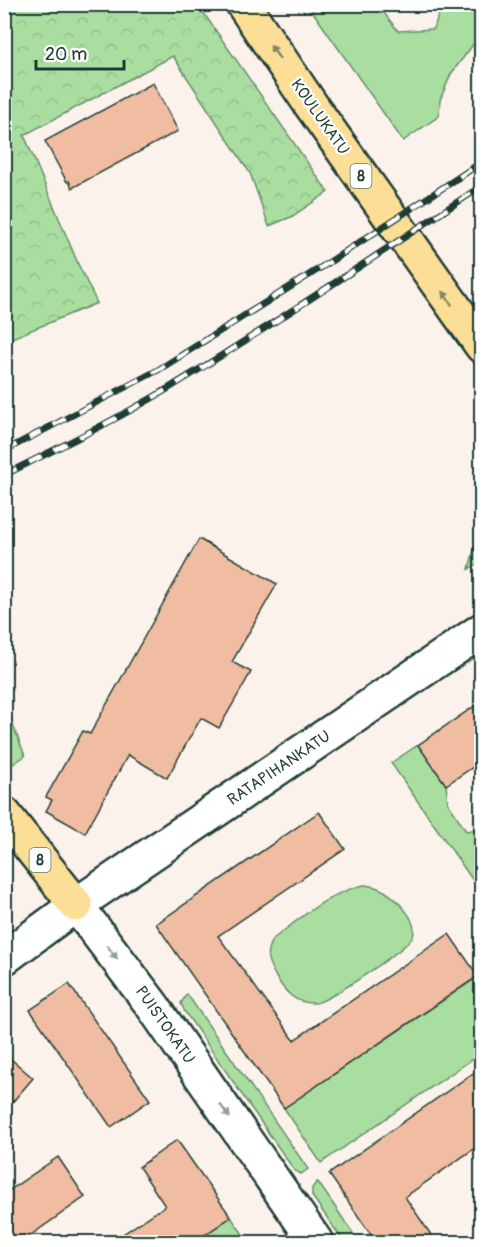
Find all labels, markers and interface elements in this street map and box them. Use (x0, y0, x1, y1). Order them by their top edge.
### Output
scale bar (36, 33, 124, 71)
text: 20 m (45, 43, 87, 66)
one-way arrow (269, 45, 281, 61)
street label: KOULUKATU (286, 75, 354, 159)
road number: 8 (350, 164, 372, 188)
one-way arrow (442, 290, 453, 306)
street label: RATAPIHANKATU (224, 726, 334, 810)
road number: 8 (30, 848, 51, 872)
one-way arrow (105, 944, 117, 959)
street label: PUISTOKATU (131, 982, 199, 1068)
one-way arrow (219, 1102, 231, 1118)

